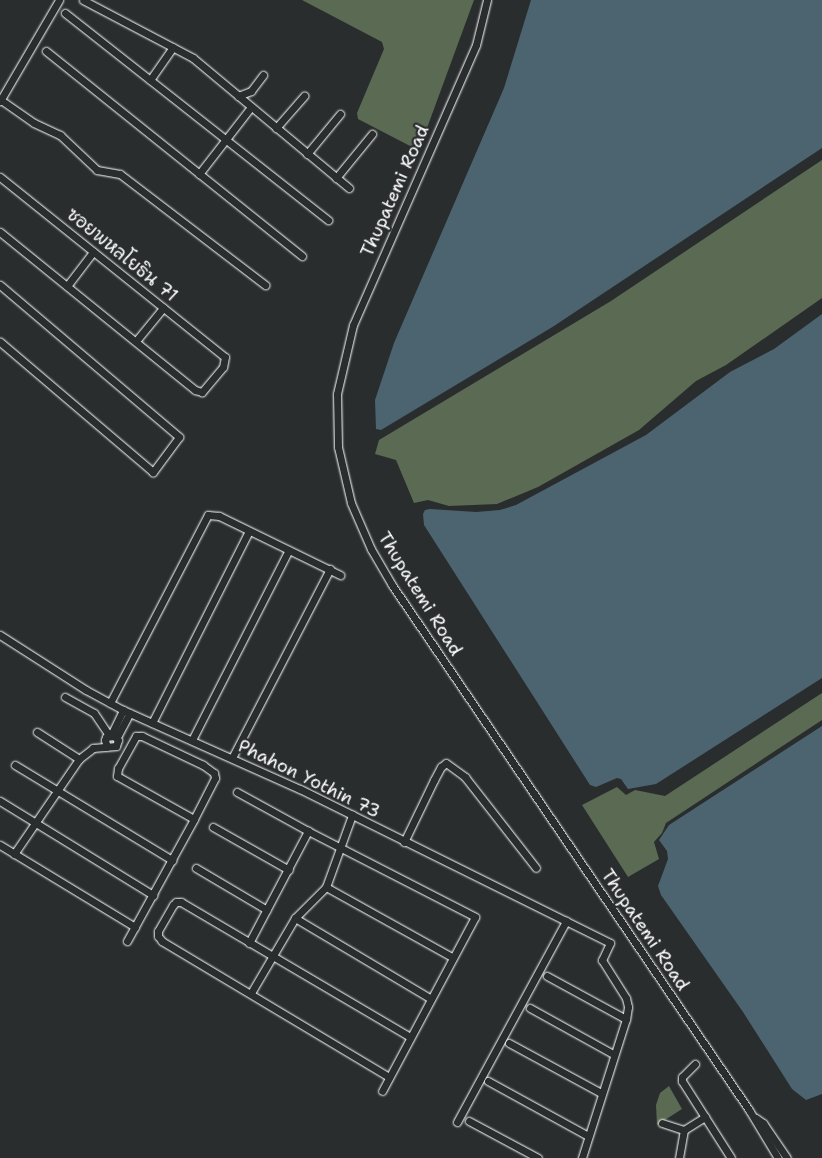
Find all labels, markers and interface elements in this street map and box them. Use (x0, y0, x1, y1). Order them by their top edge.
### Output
street label: Thupatemi Road (356, 122, 434, 260)
street label: ซอยพหลโยธิน 71 (62, 204, 182, 306)
street label: Thupatemi Road (373, 528, 467, 660)
street label: Phahon Yothin 73 (234, 735, 384, 823)
street label: Thupatemi Road (596, 865, 694, 995)

